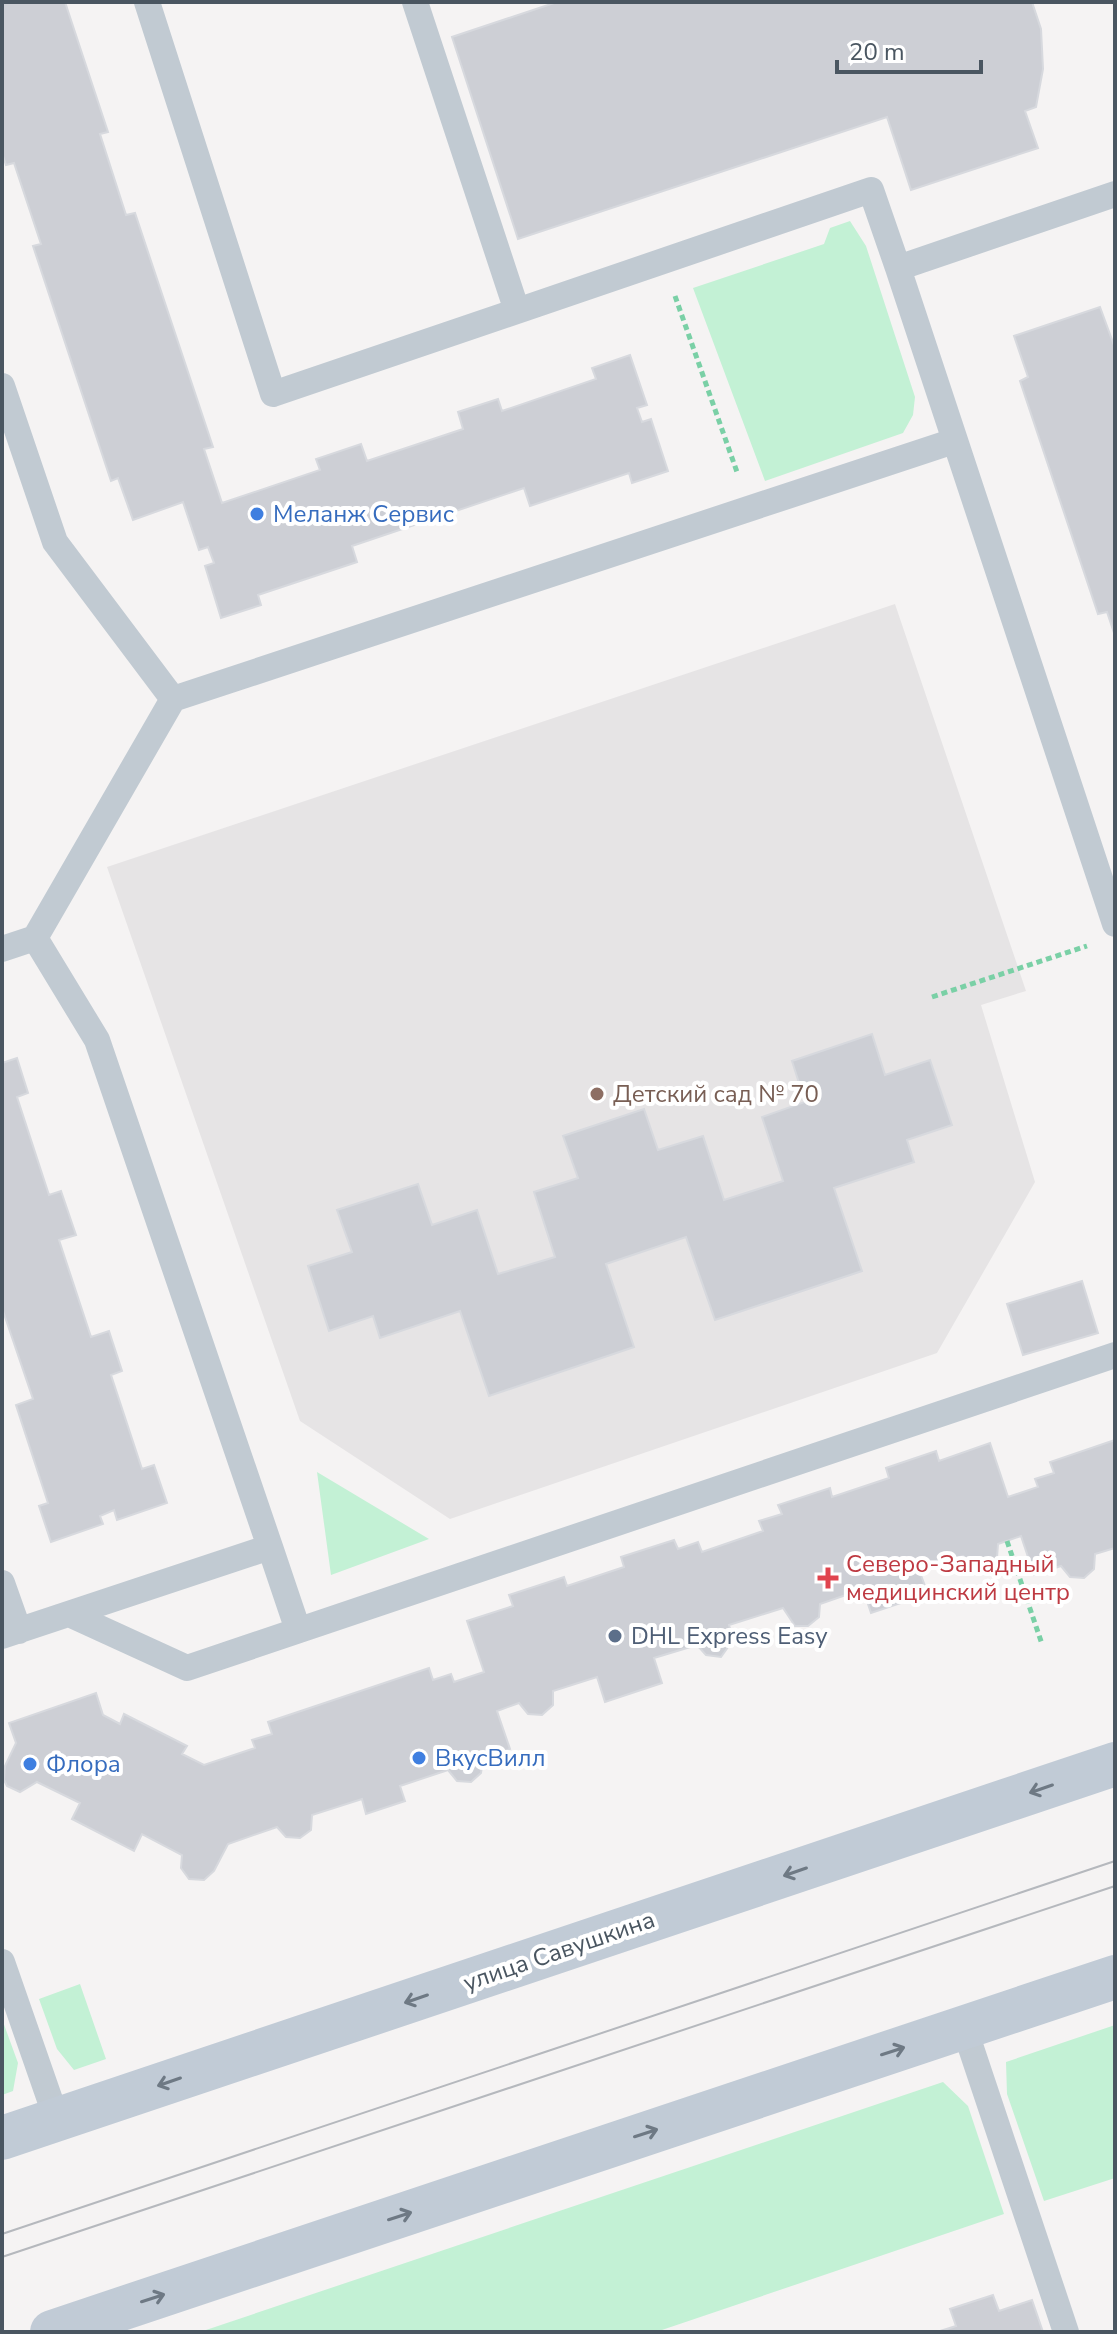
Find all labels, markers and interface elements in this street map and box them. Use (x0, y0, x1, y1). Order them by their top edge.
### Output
scale bar (837, 24, 981, 74)
text: 20 m (849, 36, 905, 68)
place label: Меланж Сервис (273, 498, 454, 530)
marker: Меланж Сервис (248, 505, 266, 523)
place label: Детский сад № 70 (613, 1078, 819, 1110)
marker: Детский сад № 70 (588, 1085, 606, 1103)
place label: Северо-Западный медицинский центр (846, 1548, 1070, 1608)
marker: Северо-Западный медицинский центр (817, 1567, 839, 1589)
place label: DHL Express Easy (631, 1620, 828, 1652)
marker: DHL Express Easy (606, 1627, 624, 1645)
place label: ВкусВилл (435, 1742, 545, 1774)
place label: Флора (46, 1748, 121, 1780)
marker: ВкусВилл (410, 1749, 428, 1767)
marker: Флора (21, 1755, 39, 1773)
one-way arrow (1029, 1782, 1054, 1797)
one-way arrow (782, 1865, 807, 1880)
street label: улица Савушкина (459, 1903, 659, 1999)
one-way arrow (403, 1993, 428, 2008)
one-way arrow (879, 2043, 905, 2058)
one-way arrow (157, 2076, 182, 2091)
one-way arrow (633, 2125, 658, 2140)
one-way arrow (386, 2208, 412, 2223)
one-way arrow (140, 2290, 165, 2305)

